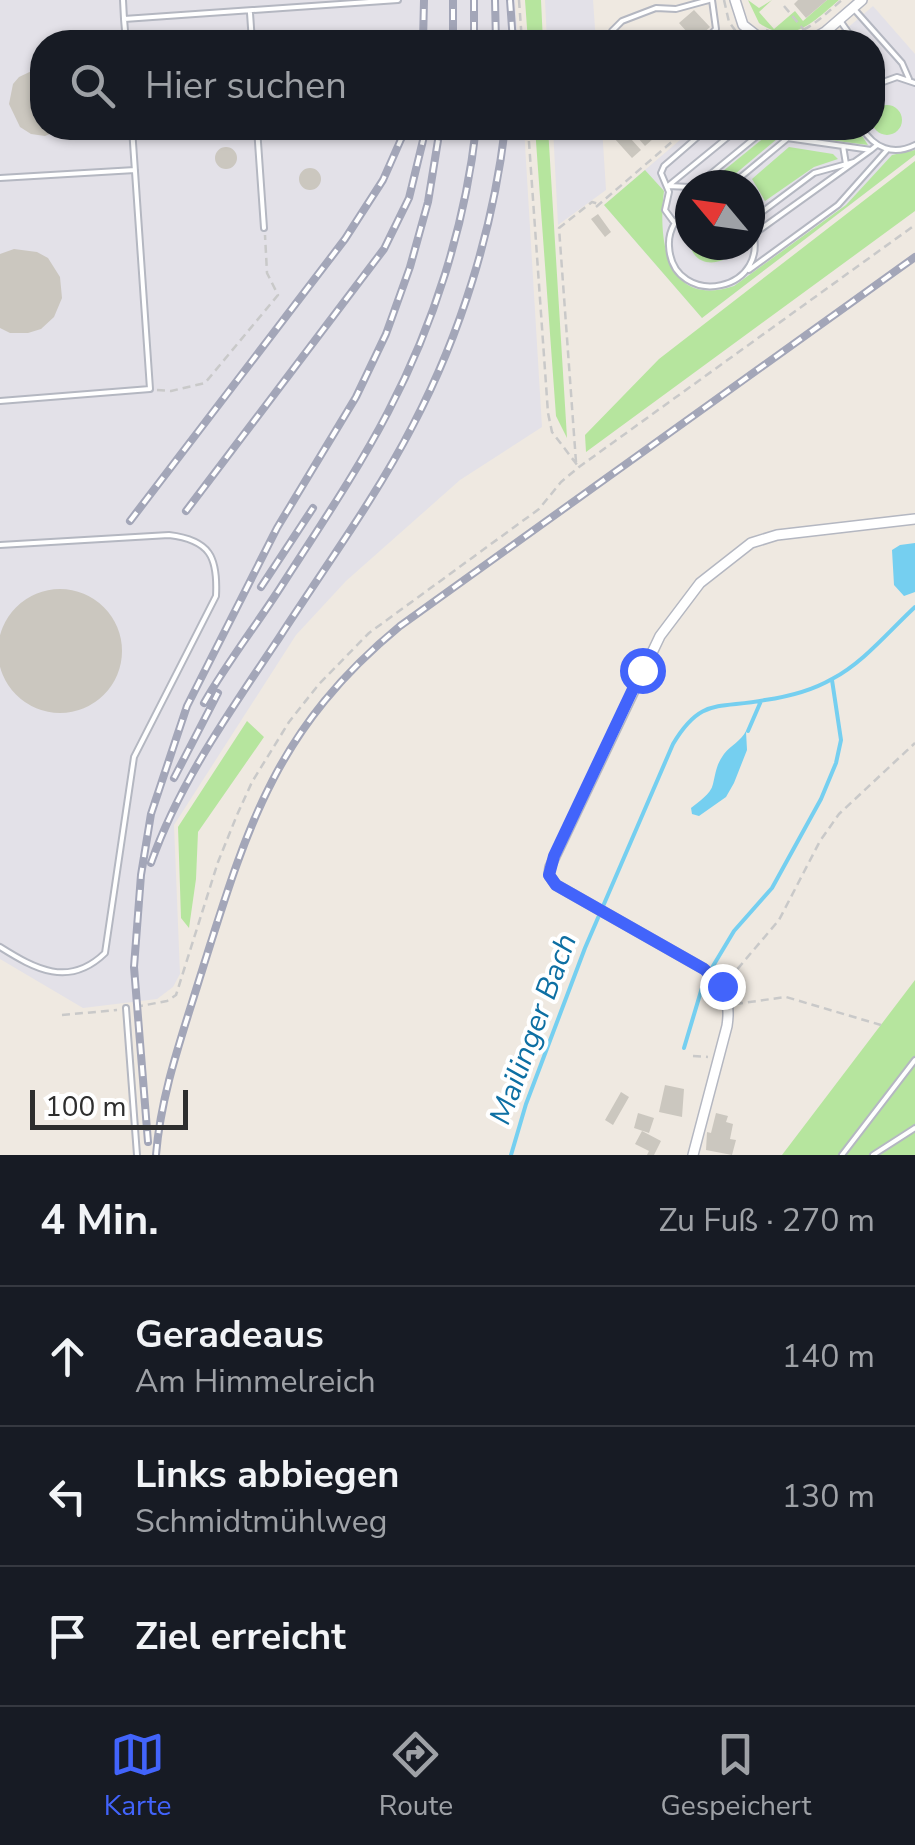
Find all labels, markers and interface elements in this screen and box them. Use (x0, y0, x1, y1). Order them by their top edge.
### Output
search box (30, 30, 885, 140)
icon: search (65, 58, 120, 113)
text: Hier suchen (145, 60, 347, 111)
north arrow (675, 170, 765, 260)
route start (620, 648, 666, 694)
water label: Mailinger Bach (480, 928, 587, 1130)
route end (700, 964, 746, 1010)
scale bar (30, 1085, 188, 1130)
text: 100 m (45, 1088, 127, 1126)
text: 4 Min. (40, 1192, 159, 1249)
text: Zu Fuß · 270 m (659, 1199, 875, 1242)
text: Geradeaus (135, 1309, 324, 1360)
icon: ahead (40, 1329, 95, 1384)
text: 140 m (782, 1335, 875, 1378)
text: Am Himmelreich (135, 1360, 376, 1403)
text: Links abbiegen (135, 1449, 400, 1500)
icon: left (40, 1469, 95, 1524)
text: 130 m (782, 1475, 875, 1518)
text: Schmidtmühlweg (135, 1500, 387, 1543)
icon: arrive (40, 1609, 95, 1664)
text: Ziel erreicht (135, 1611, 346, 1662)
tab: Karte (104, 1727, 171, 1825)
tab: Route (379, 1727, 453, 1825)
tab: Gespeichert (661, 1727, 811, 1825)

